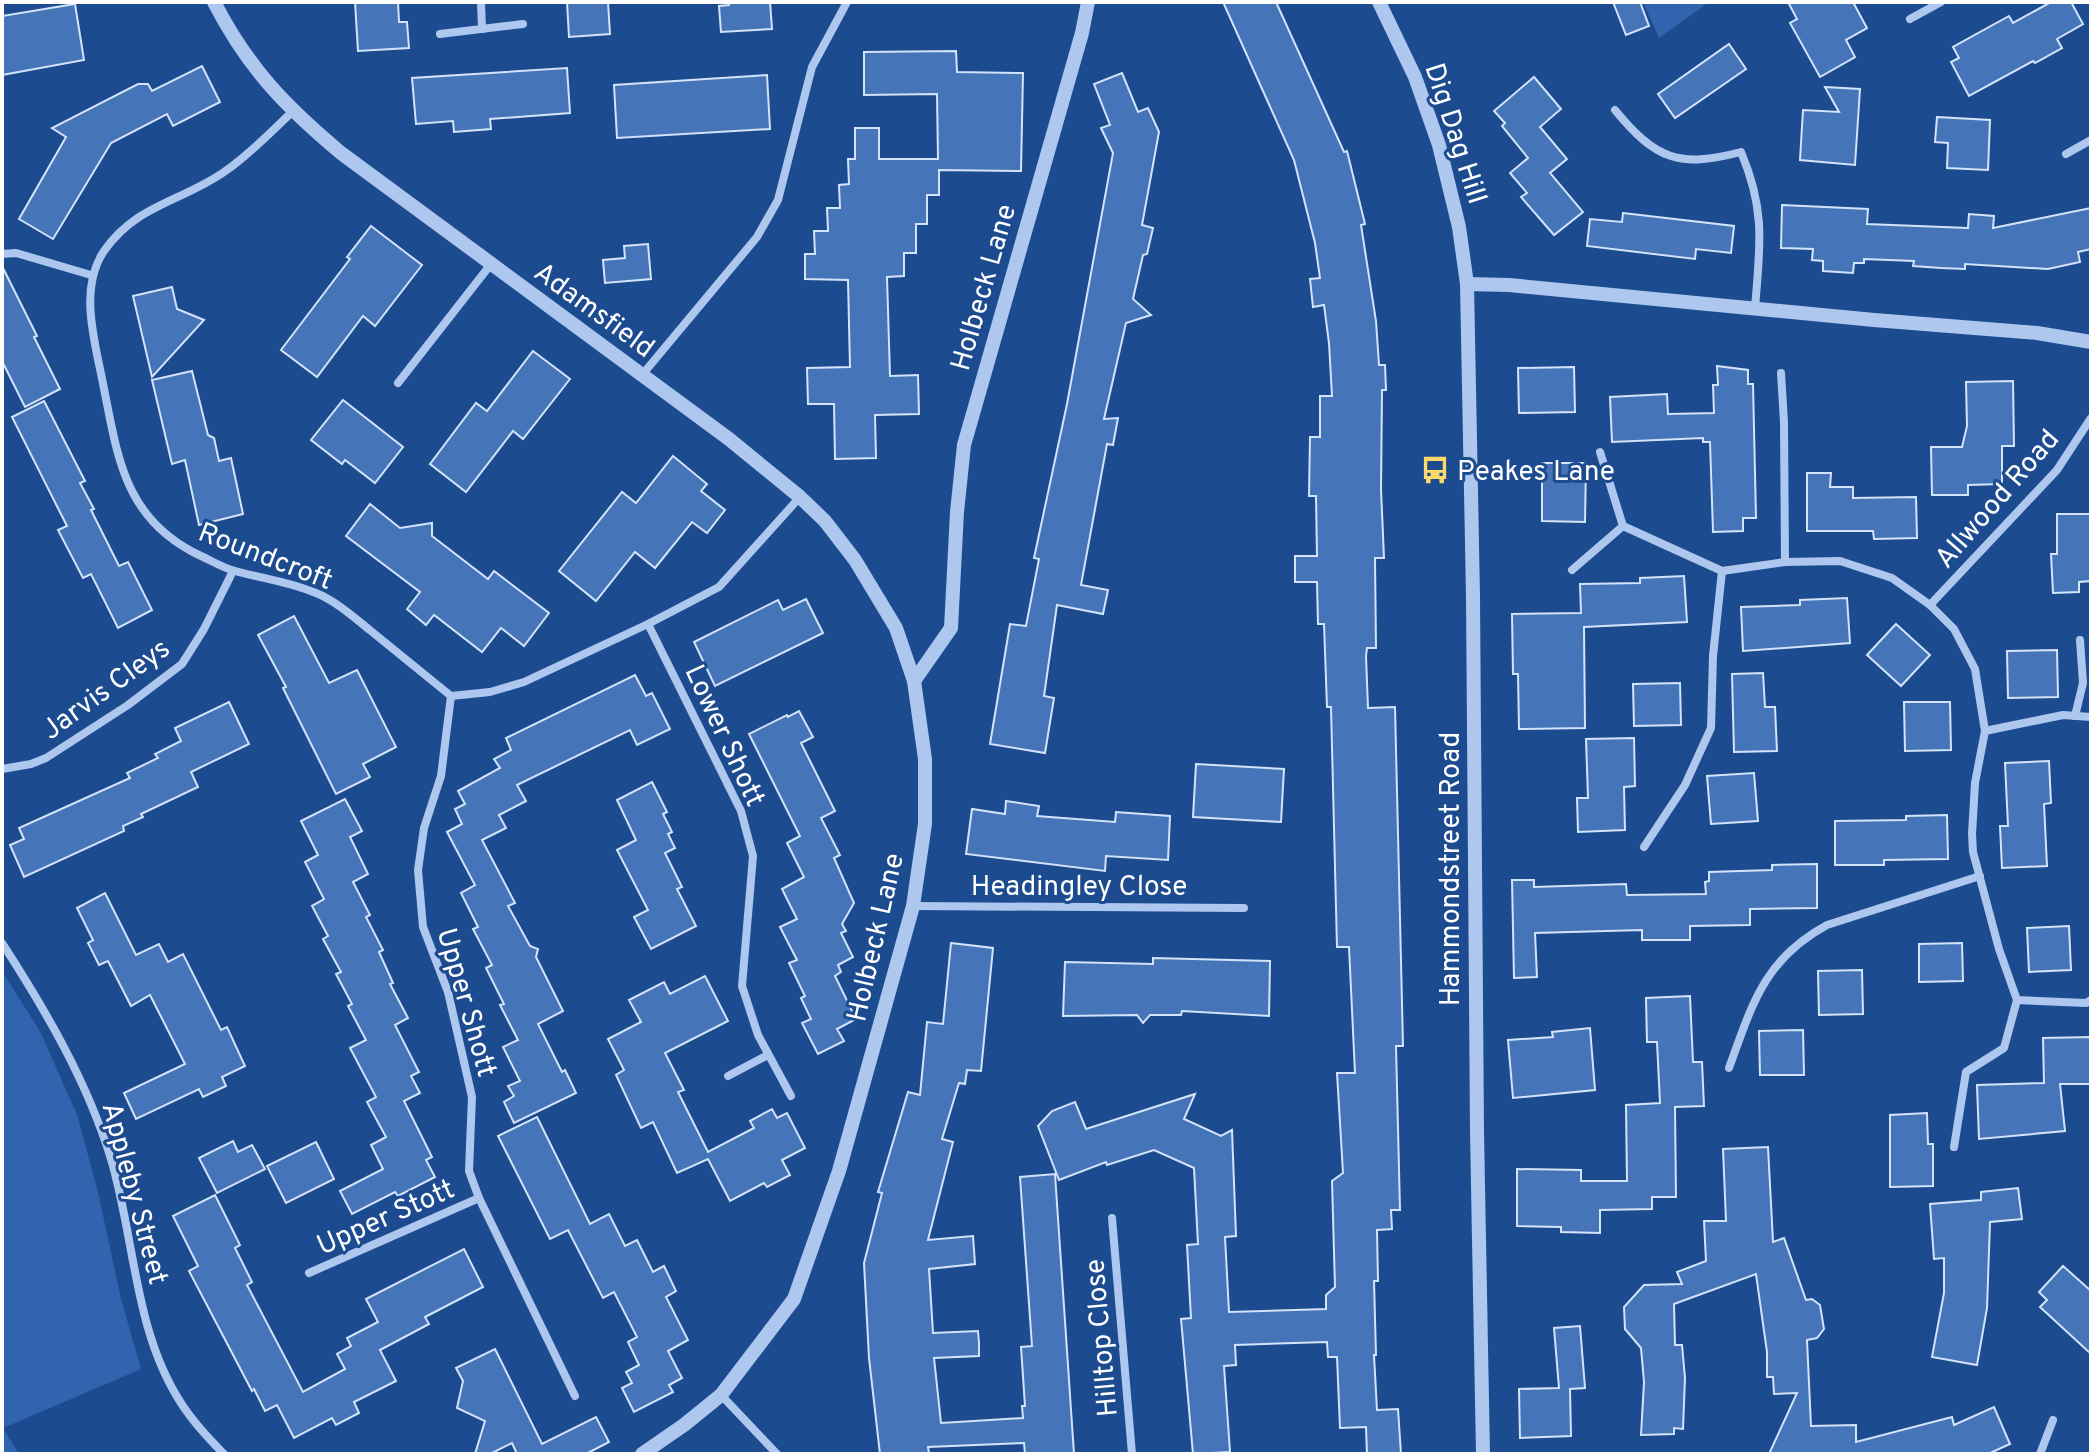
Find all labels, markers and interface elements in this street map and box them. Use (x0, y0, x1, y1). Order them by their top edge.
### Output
street label: Dig Dag Hill (1414, 59, 1494, 209)
street label: Holbeck Lane (944, 200, 1026, 375)
street label: Adamsfield (526, 256, 661, 367)
street label: Allwood Road (1928, 423, 2069, 577)
bus stop icon: Peakes Lane (1420, 455, 1450, 485)
place label: Peakes Lane (1457, 455, 1615, 491)
street label: Roundcroft (193, 516, 337, 600)
street label: Jarvis Cleys (35, 632, 178, 749)
street label: Lower Shott (675, 660, 772, 813)
street label: Hammondstreet Road (1434, 732, 1470, 1006)
street label: Holbeck Lane (840, 850, 914, 1025)
street label: Headingley Close (971, 870, 1187, 906)
street label: Upper Shott (427, 924, 504, 1081)
street label: Appleby Street (92, 1099, 175, 1289)
street label: Upper Stott (312, 1172, 461, 1265)
street label: Hilltop Close (1078, 1257, 1128, 1418)

